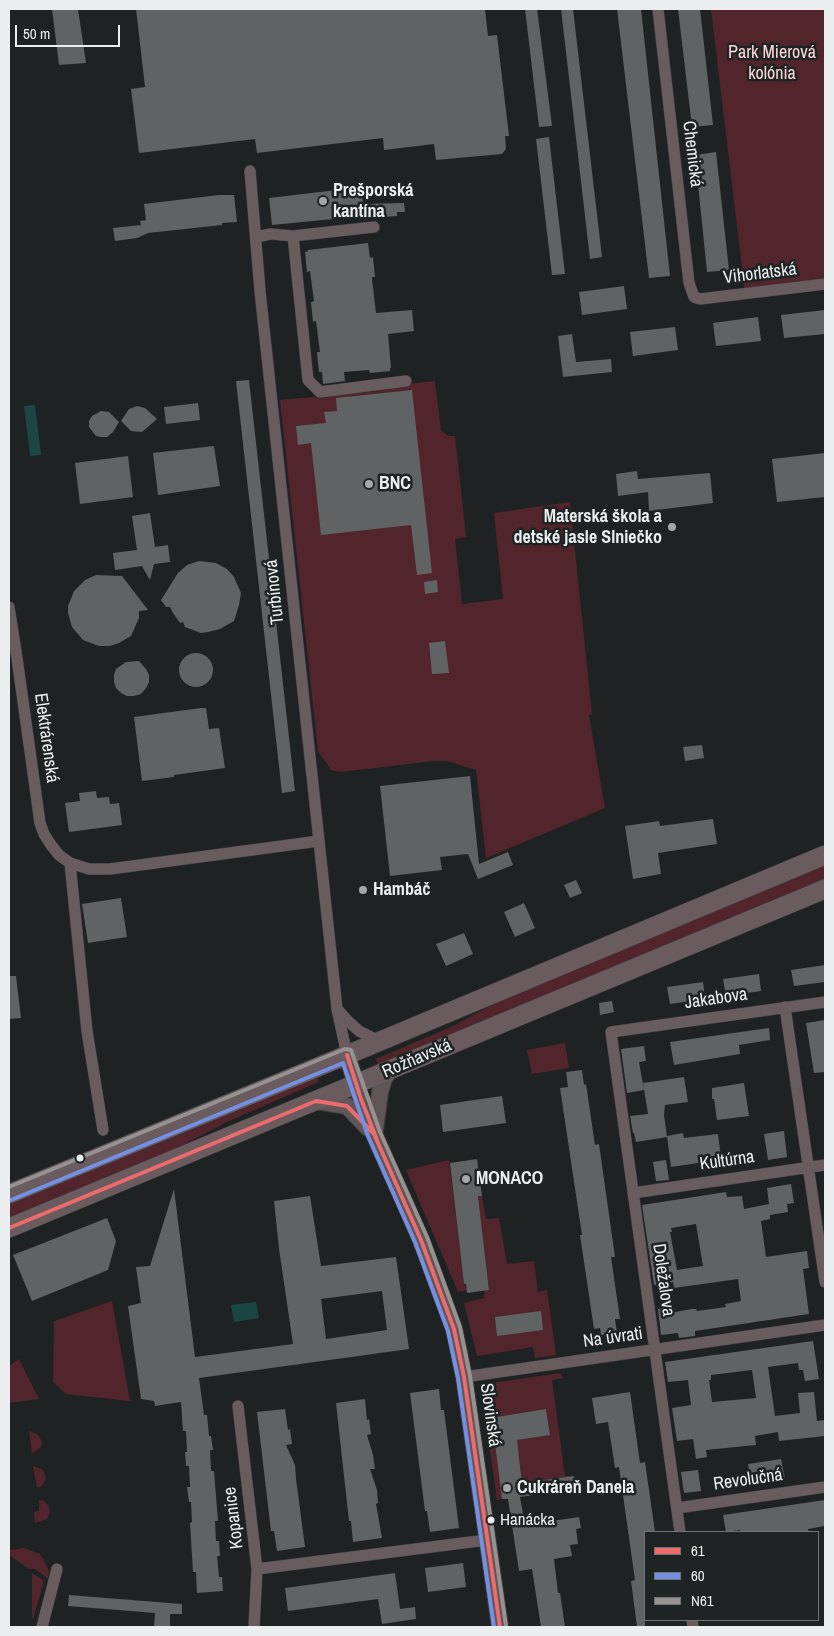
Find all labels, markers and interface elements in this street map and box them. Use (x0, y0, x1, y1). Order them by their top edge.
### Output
scale bar (18, 15, 122, 47)
text: 50 m (23, 23, 50, 44)
park label: Park Mierová kolónia (728, 42, 816, 84)
street label: Chemická (677, 120, 707, 188)
place label: Prešporská kantína (333, 180, 413, 222)
marker: Prešporská kantína (317, 195, 329, 207)
street label: Vihorlatská (722, 259, 798, 289)
place label: BNC (379, 473, 411, 495)
marker: BNC (363, 478, 375, 490)
place label: Materská škola a detské jasle Slniečko (513, 506, 662, 548)
marker: Materská škola a detské jasle Slniečko (666, 521, 678, 533)
street label: Turbínová (261, 558, 289, 626)
street label: Elektrárenská (29, 692, 63, 784)
place label: Hambáč (373, 879, 430, 901)
marker: Hambáč (357, 884, 369, 896)
street label: Jakabova (683, 984, 749, 1014)
street label: Rožňavská (379, 1035, 455, 1083)
street label: Kultúrna (698, 1146, 756, 1176)
unlabelled marker (75, 1153, 85, 1163)
place label: MONACO (476, 1168, 543, 1190)
marker: MONACO (460, 1173, 472, 1185)
street label: Doležalova (647, 1242, 679, 1318)
street label: Na úvrati (582, 1323, 644, 1353)
street label: Slovinská (475, 1382, 505, 1448)
street label: Revolučná (712, 1464, 784, 1496)
place label: Cukráreň Danela (517, 1477, 634, 1499)
marker: Cukráreň Danela (501, 1482, 513, 1494)
street label: Kopanice (219, 1486, 249, 1550)
place label: Hanácka (500, 1510, 555, 1530)
marker: Hanácka (486, 1515, 496, 1525)
legend (644, 1531, 819, 1621)
text: 61 (691, 1540, 705, 1561)
text: 60 (691, 1565, 705, 1586)
text: N61 (691, 1590, 714, 1611)

